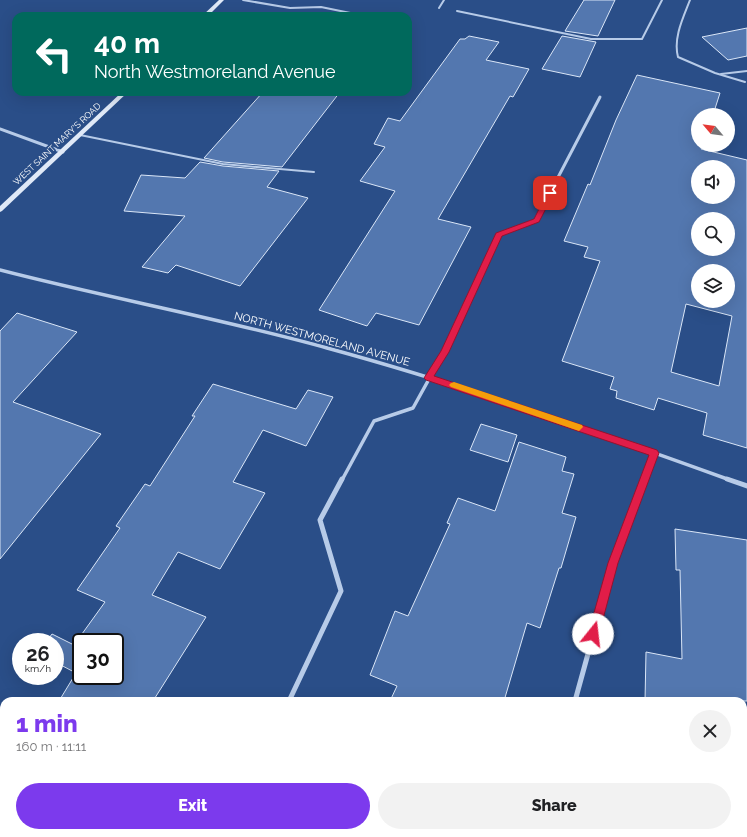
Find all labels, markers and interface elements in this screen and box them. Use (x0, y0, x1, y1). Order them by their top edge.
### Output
text: 40 m (94, 27, 160, 60)
icon: left (28, 28, 80, 80)
text: North Westmoreland Avenue (94, 61, 336, 82)
street label: WEST SAINT MARY'S ROAD (11, 100, 103, 187)
north arrow (691, 108, 735, 152)
map controls (691, 108, 735, 308)
button: sound (691, 160, 735, 204)
pin (533, 176, 567, 210)
icon: arrive (539, 182, 561, 204)
button: search (691, 212, 735, 256)
button: layers (691, 264, 735, 308)
street label: NORTH WESTMORELAND AVENUE (233, 309, 412, 369)
position arrow (572, 613, 614, 655)
speed limit sign: 30 (72, 633, 124, 685)
text: 26 (26, 642, 50, 666)
text: km/h (25, 663, 51, 674)
text: 1 min (16, 709, 78, 738)
button: close (689, 710, 731, 752)
text: 160 m · 11:11 (16, 739, 86, 754)
button: Exit (16, 783, 370, 829)
button: Share (378, 783, 731, 829)

